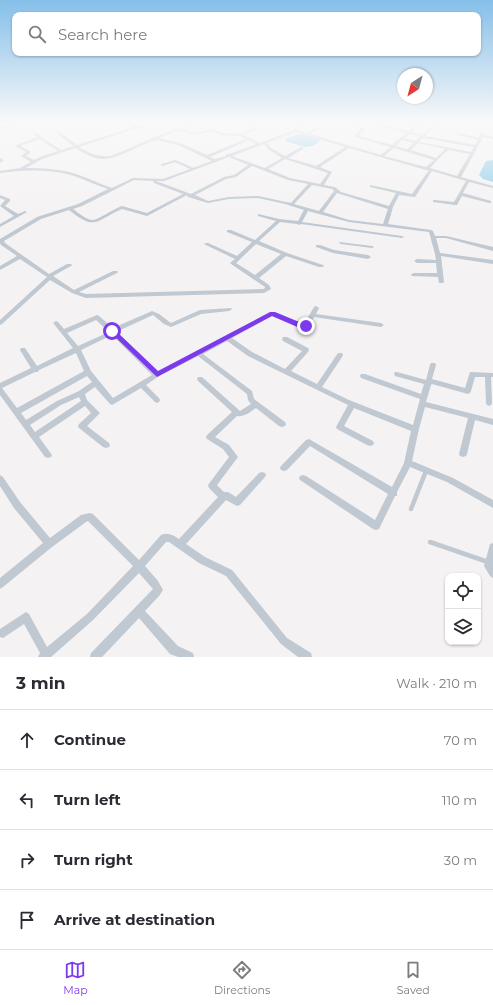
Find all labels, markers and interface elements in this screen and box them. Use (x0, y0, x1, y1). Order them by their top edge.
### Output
search box (12, 12, 481, 56)
icon: search (26, 23, 48, 45)
text: Search here (58, 25, 147, 44)
north arrow (397, 68, 433, 104)
route end (297, 317, 315, 335)
route start (103, 322, 121, 340)
map controls (445, 573, 481, 645)
button: locate (445, 573, 481, 609)
button: layers (445, 609, 481, 645)
text: 3 min (16, 673, 66, 693)
text: Walk · 210 m (396, 675, 477, 691)
icon: ahead (16, 729, 38, 751)
text: Continue (54, 730, 126, 749)
text: 70 m (444, 732, 477, 748)
icon: left (16, 789, 38, 811)
text: Turn left (54, 790, 121, 809)
text: 110 m (442, 792, 477, 808)
icon: right (16, 849, 38, 871)
text: Turn right (54, 850, 133, 869)
text: 30 m (444, 852, 477, 868)
icon: arrive (16, 909, 38, 931)
text: Arrive at destination (54, 910, 215, 929)
tab: Map (63, 959, 88, 997)
tab: Directions (214, 959, 270, 997)
tab: Saved (397, 959, 430, 997)

